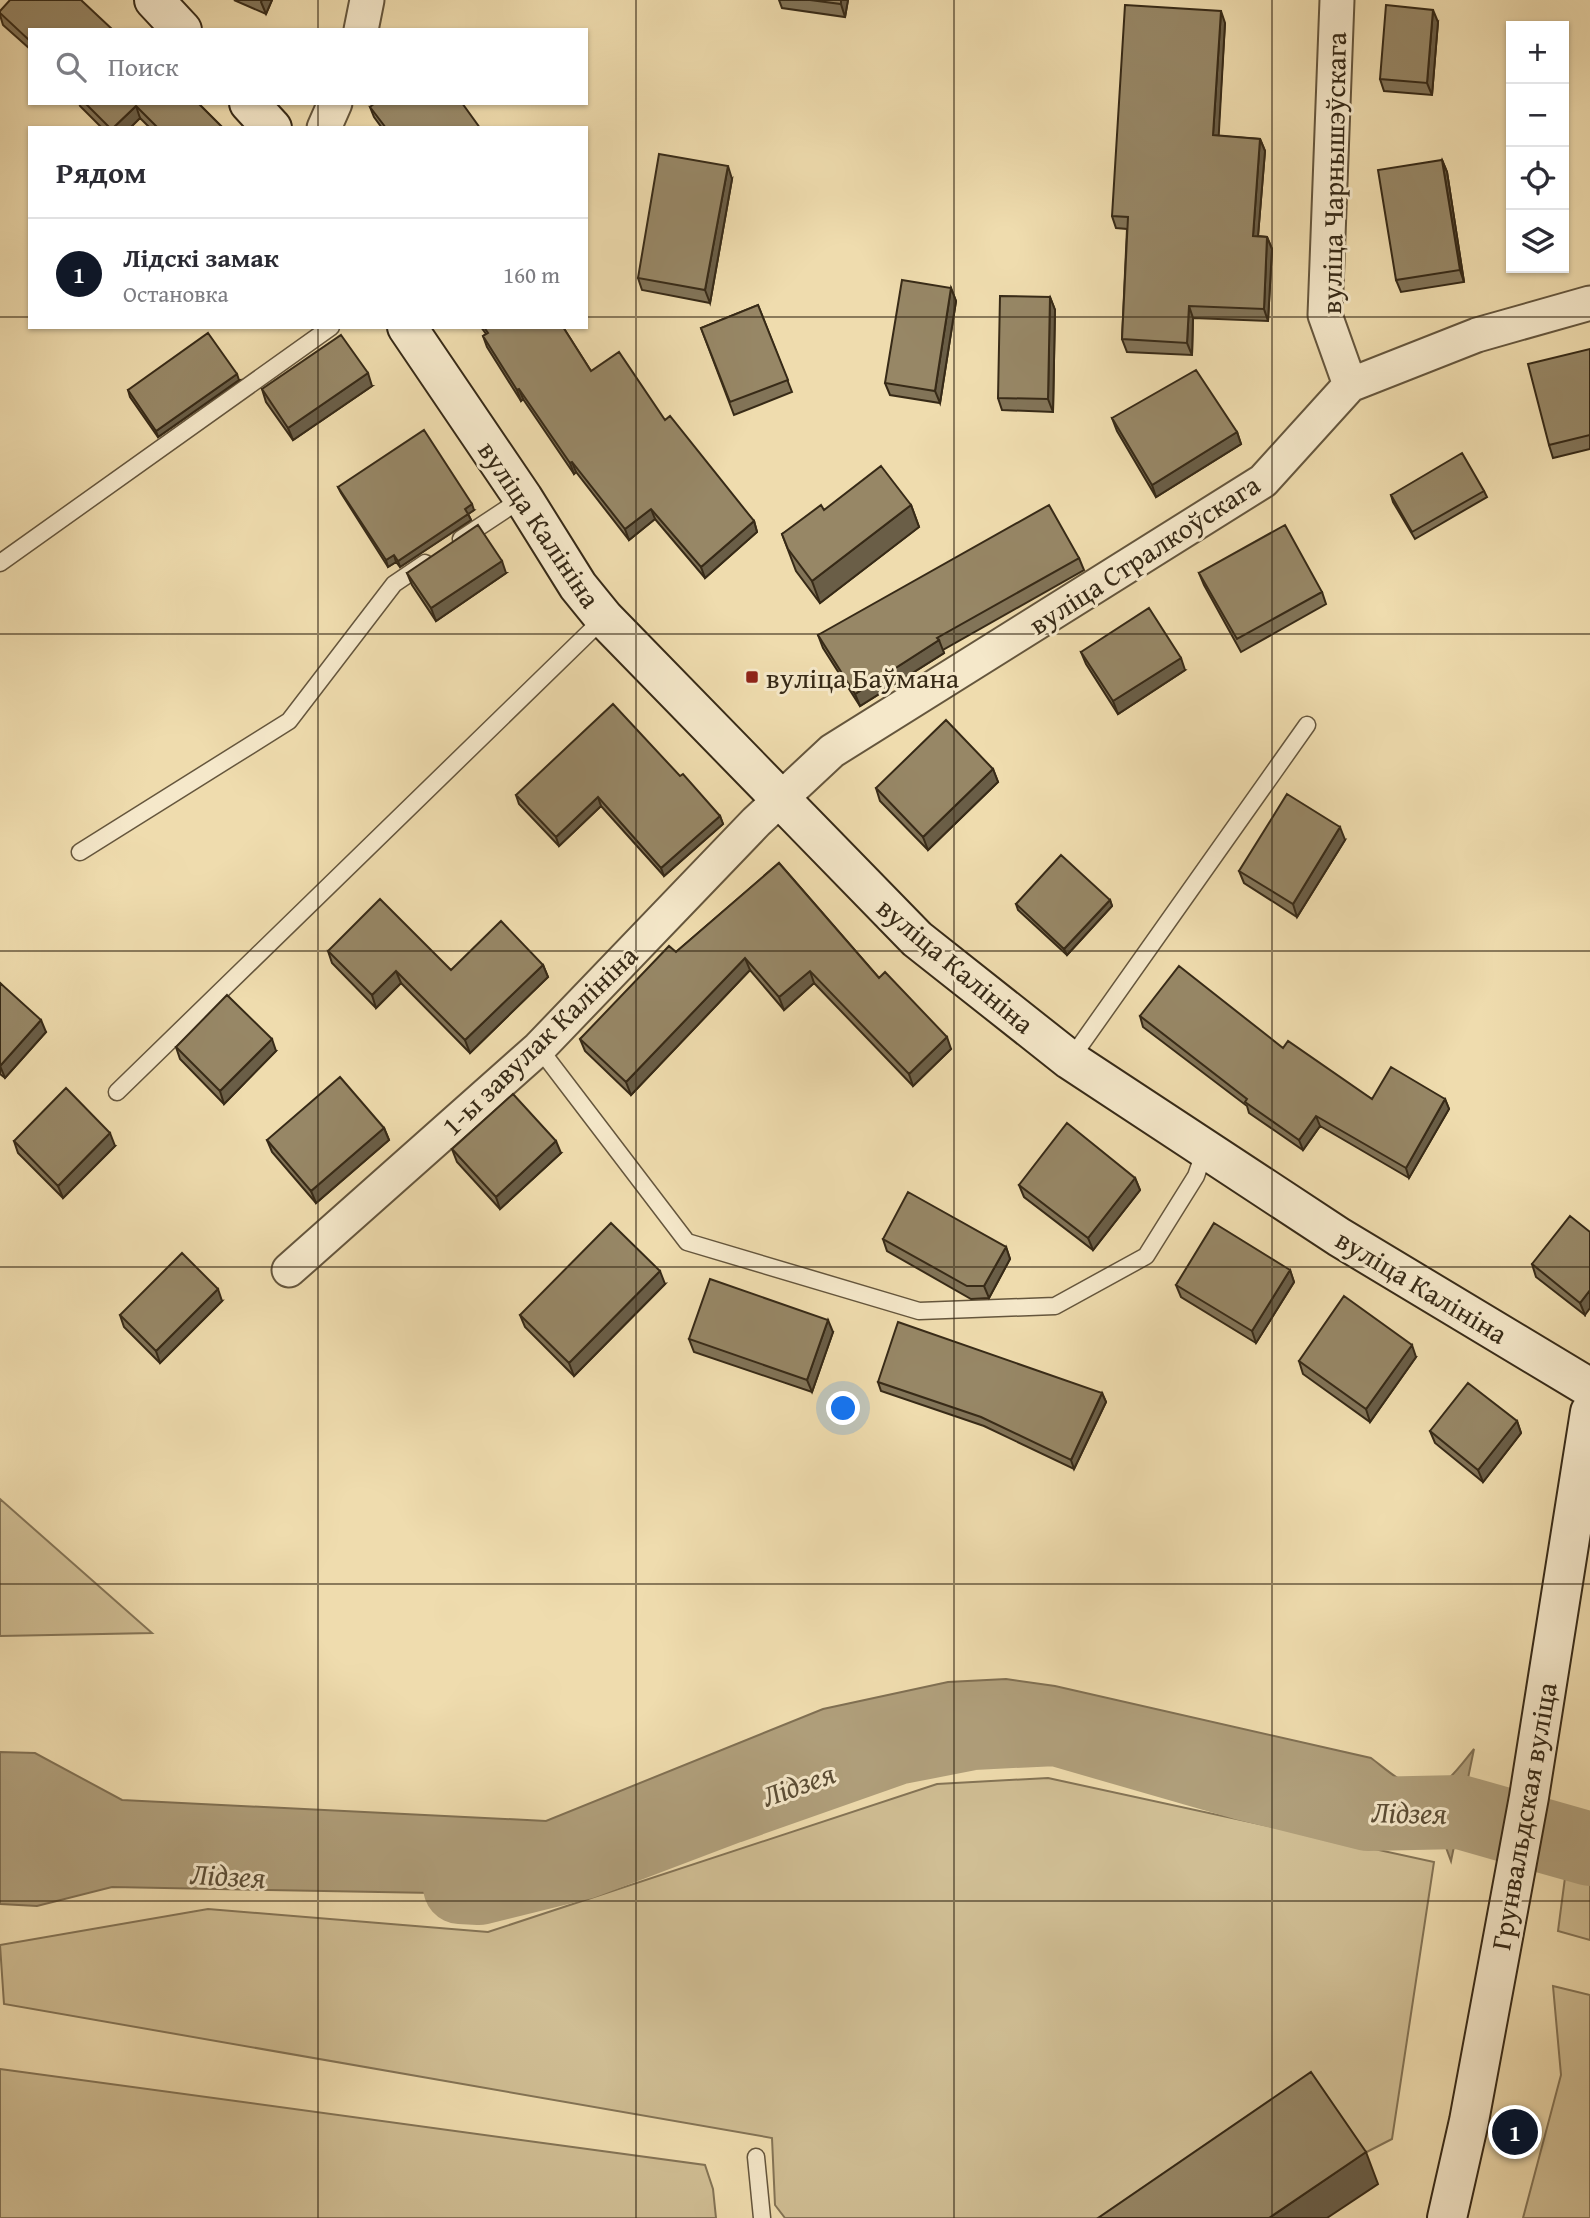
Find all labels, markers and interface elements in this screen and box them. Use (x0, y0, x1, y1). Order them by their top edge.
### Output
map controls (1506, 21, 1569, 273)
button: + (1506, 21, 1569, 84)
search box (28, 28, 588, 105)
street label: вуліца Чарнышэўскага (1310, 31, 1356, 314)
text: Поиск (108, 47, 179, 86)
icon: search (52, 48, 90, 86)
button: − (1506, 84, 1569, 147)
button: locate (1506, 147, 1569, 210)
text: Рядом (56, 150, 147, 194)
button: layers (1506, 210, 1569, 273)
text: Лідскі замак (123, 238, 279, 277)
text: 1 (73, 258, 85, 291)
text: 160 m (503, 258, 560, 291)
text: Остановка (123, 277, 229, 310)
street label: вуліца Калініна (469, 432, 612, 616)
street label: вуліца Стралкоўскага (1020, 463, 1268, 644)
place label: вуліца Баўмана (766, 657, 960, 698)
marker: вуліца Баўмана (744, 669, 760, 685)
street label: вуліца Калініна (868, 887, 1044, 1044)
street label: 1-ы завулак Калініна (431, 935, 647, 1145)
street label: вуліца Калініна (1328, 1218, 1516, 1354)
your location (826, 1391, 860, 1425)
street label: Грунвальдская вуліца (1479, 1678, 1567, 1953)
water label: Лідзея (755, 1750, 841, 1818)
water label: Лідзея (1371, 1789, 1448, 1835)
water label: Лідзея (189, 1851, 267, 1899)
pin: 1 (1492, 2106, 1538, 2158)

